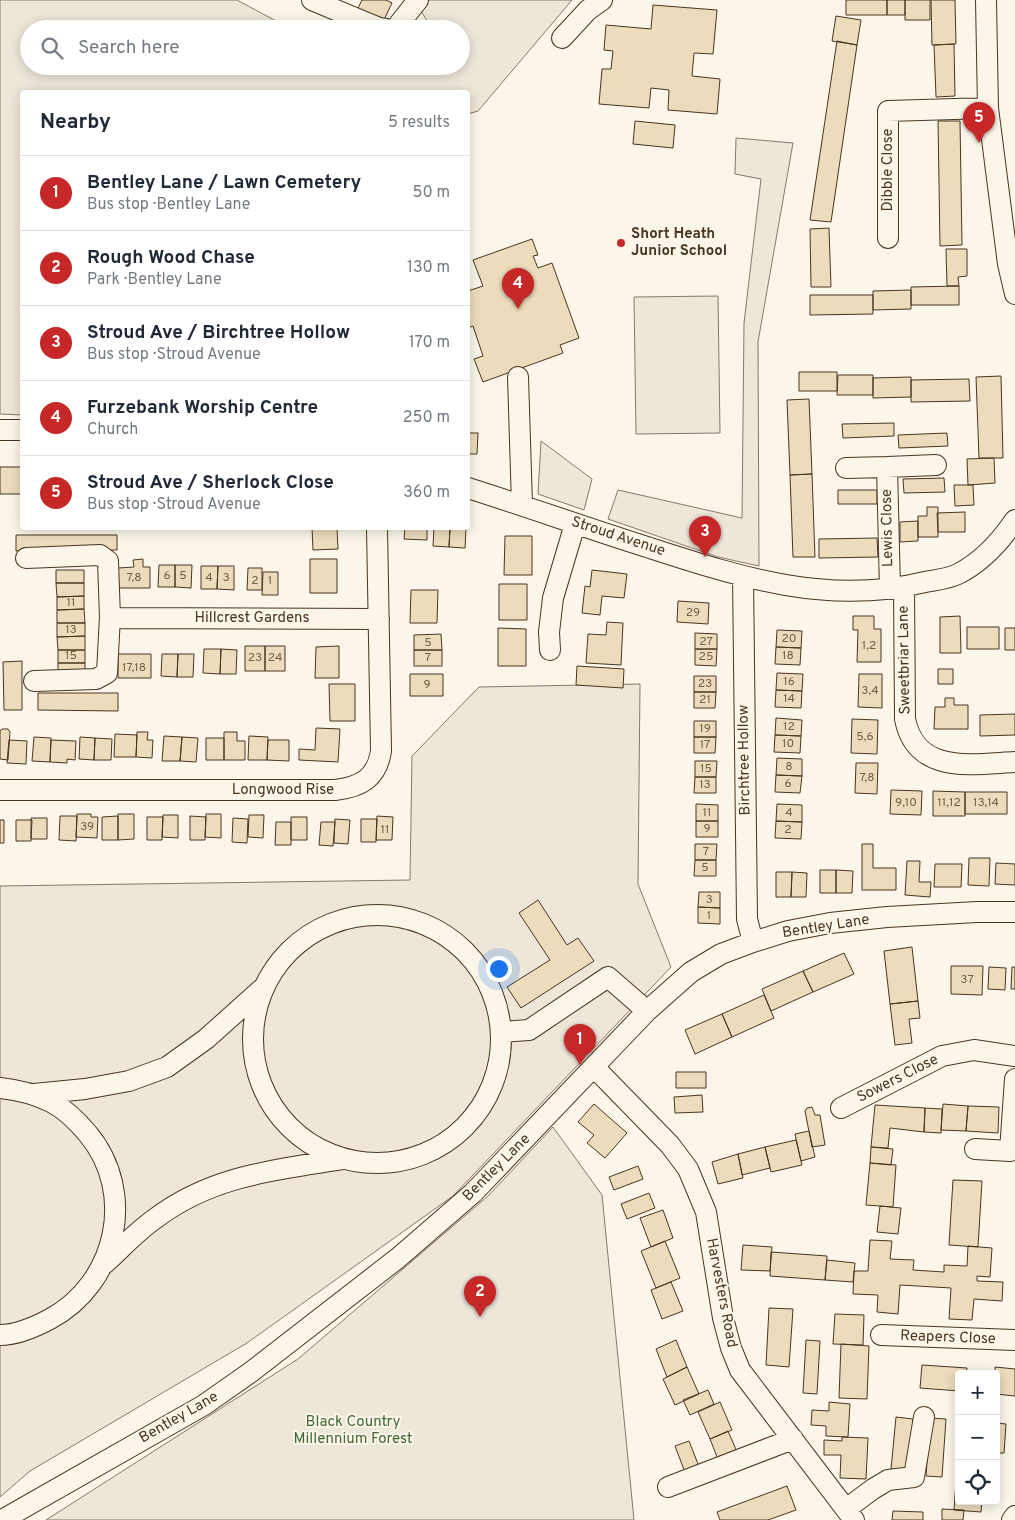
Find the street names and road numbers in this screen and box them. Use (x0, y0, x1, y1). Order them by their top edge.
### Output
street label: Dibble Close (879, 128, 898, 212)
street label: Lewis Close (878, 489, 898, 567)
street label: Stroud Avenue (569, 513, 667, 561)
street label: Sweetbriar Lane (895, 605, 915, 715)
street label: Hillcrest Gardens (194, 609, 310, 628)
street label: Birchtree Hollow (735, 704, 755, 816)
street label: Longwood Rise (232, 781, 334, 800)
street label: Bentley Lane (781, 911, 871, 943)
street label: Sowers Close (854, 1050, 942, 1108)
street label: Bentley Lane (459, 1130, 535, 1206)
street label: Harvesters Road (701, 1237, 741, 1349)
street label: Reapers Close (900, 1327, 996, 1349)
street label: Bentley Lane (136, 1388, 222, 1448)

